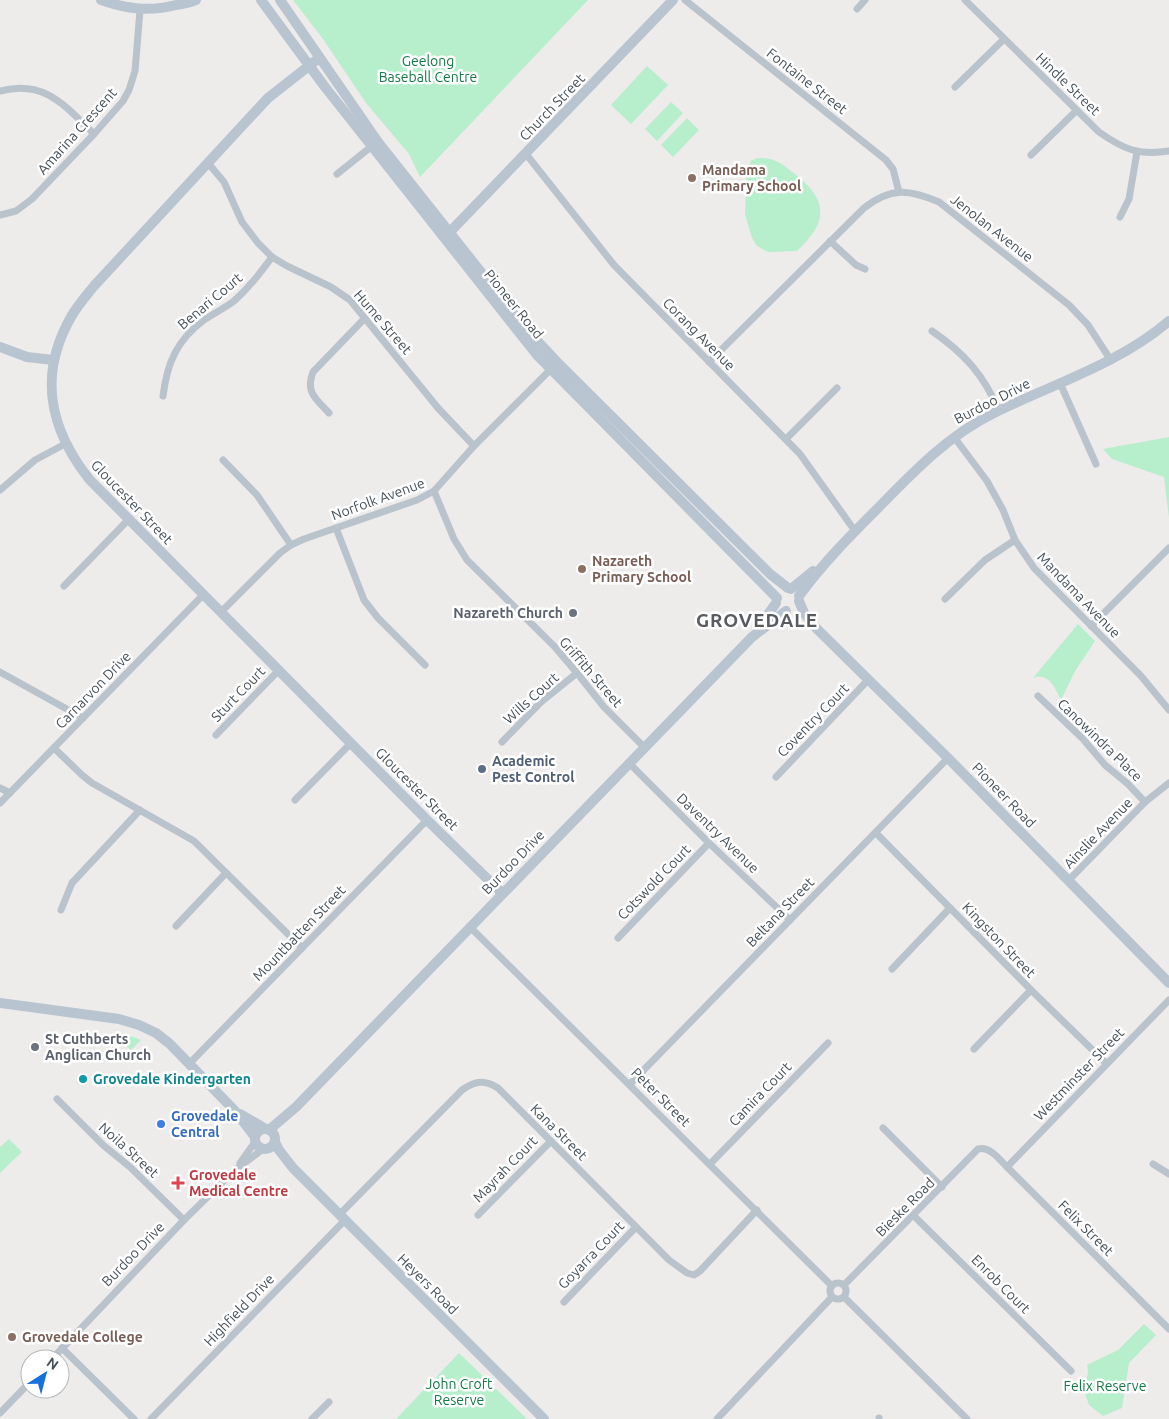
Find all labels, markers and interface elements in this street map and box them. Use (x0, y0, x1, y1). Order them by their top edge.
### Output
street label: Fontaine Street (764, 45, 851, 118)
street label: Hindle Street (1033, 49, 1104, 119)
park label: Geelong Baseball Centre (379, 53, 477, 85)
street label: Church Street (516, 70, 588, 144)
street label: Amarina Crescent (34, 84, 120, 178)
place label: Mandama Primary School (702, 162, 801, 194)
marker: Mandama Primary School (686, 172, 698, 184)
street label: Jenolan Avenue (948, 191, 1036, 265)
street label: Pioneer Road (481, 266, 547, 342)
street label: Benari Court (174, 269, 246, 333)
street label: Hume Street (351, 287, 416, 358)
street label: Corang Avenue (660, 295, 738, 373)
street label: Burdoo Drive (951, 375, 1033, 427)
street label: Gloucester Street (88, 457, 176, 548)
street label: Norfolk Avenue (329, 475, 427, 523)
street label: Mandama Avenue (1034, 549, 1124, 641)
place label: Nazareth Primary School (592, 553, 691, 585)
marker: Nazareth Primary School (576, 563, 588, 575)
place label: Nazareth Church (453, 605, 563, 621)
marker: Nazareth Church (567, 607, 579, 619)
district label: GROVEDALE (696, 609, 818, 631)
street label: Griffith Street (556, 634, 626, 711)
street label: Carnarvon Drive (52, 648, 134, 732)
street label: Sturt Court (208, 663, 269, 725)
street label: Wills Court (500, 669, 562, 727)
street label: Coventry Court (774, 680, 852, 760)
street label: Canowindra Place (1054, 695, 1146, 785)
street label: Gloucester Street (372, 744, 462, 834)
place label: Academic Pest Control (492, 753, 574, 785)
street label: Pioneer Road (969, 759, 1039, 831)
marker: Academic Pest Control (476, 763, 488, 775)
street label: Daventry Avenue (674, 790, 762, 876)
street label: Ainslie Avenue (1060, 794, 1136, 872)
street label: Burdoo Drive (478, 827, 548, 897)
street label: Cotswold Court (614, 841, 694, 923)
street label: Beltana Street (743, 874, 818, 950)
street label: Mountbatten Street (249, 882, 349, 984)
street label: Kingston Street (959, 899, 1039, 981)
street label: Westminster Street (1031, 1024, 1128, 1124)
place label: St Cuthberts Anglican Church (45, 1031, 151, 1063)
marker: St Cuthberts Anglican Church (29, 1041, 41, 1053)
street label: Camira Court (726, 1058, 795, 1129)
street label: Peter Street (628, 1064, 694, 1130)
place label: Grovedale Kindergarten (93, 1071, 251, 1087)
marker: Grovedale Kindergarten (77, 1073, 89, 1085)
street label: Kana Street (527, 1100, 591, 1164)
place label: Grovedale Central (171, 1108, 238, 1140)
marker: Grovedale Central (155, 1118, 167, 1130)
street label: Noila Street (96, 1119, 163, 1181)
street label: Mayrah Court (470, 1132, 541, 1205)
place label: Grovedale Medical Centre (189, 1167, 288, 1199)
street label: Bieske Road (872, 1174, 938, 1240)
marker: Grovedale Medical Centre (171, 1176, 185, 1190)
street label: Felix Street (1055, 1197, 1117, 1259)
street label: Goyarra Court (555, 1217, 628, 1292)
street label: Burdoo Drive (98, 1219, 168, 1289)
street label: Heyers Road (394, 1250, 462, 1318)
street label: Enrob Court (968, 1251, 1034, 1317)
street label: Highfield Drive (201, 1271, 277, 1349)
place label: Grovedale College (22, 1329, 143, 1345)
marker: Grovedale College (6, 1331, 18, 1343)
north arrow (20, 1349, 70, 1399)
text: N (44, 1354, 62, 1373)
park label: John Croft Reserve (425, 1376, 493, 1408)
park label: Felix Reserve (1064, 1378, 1146, 1394)

